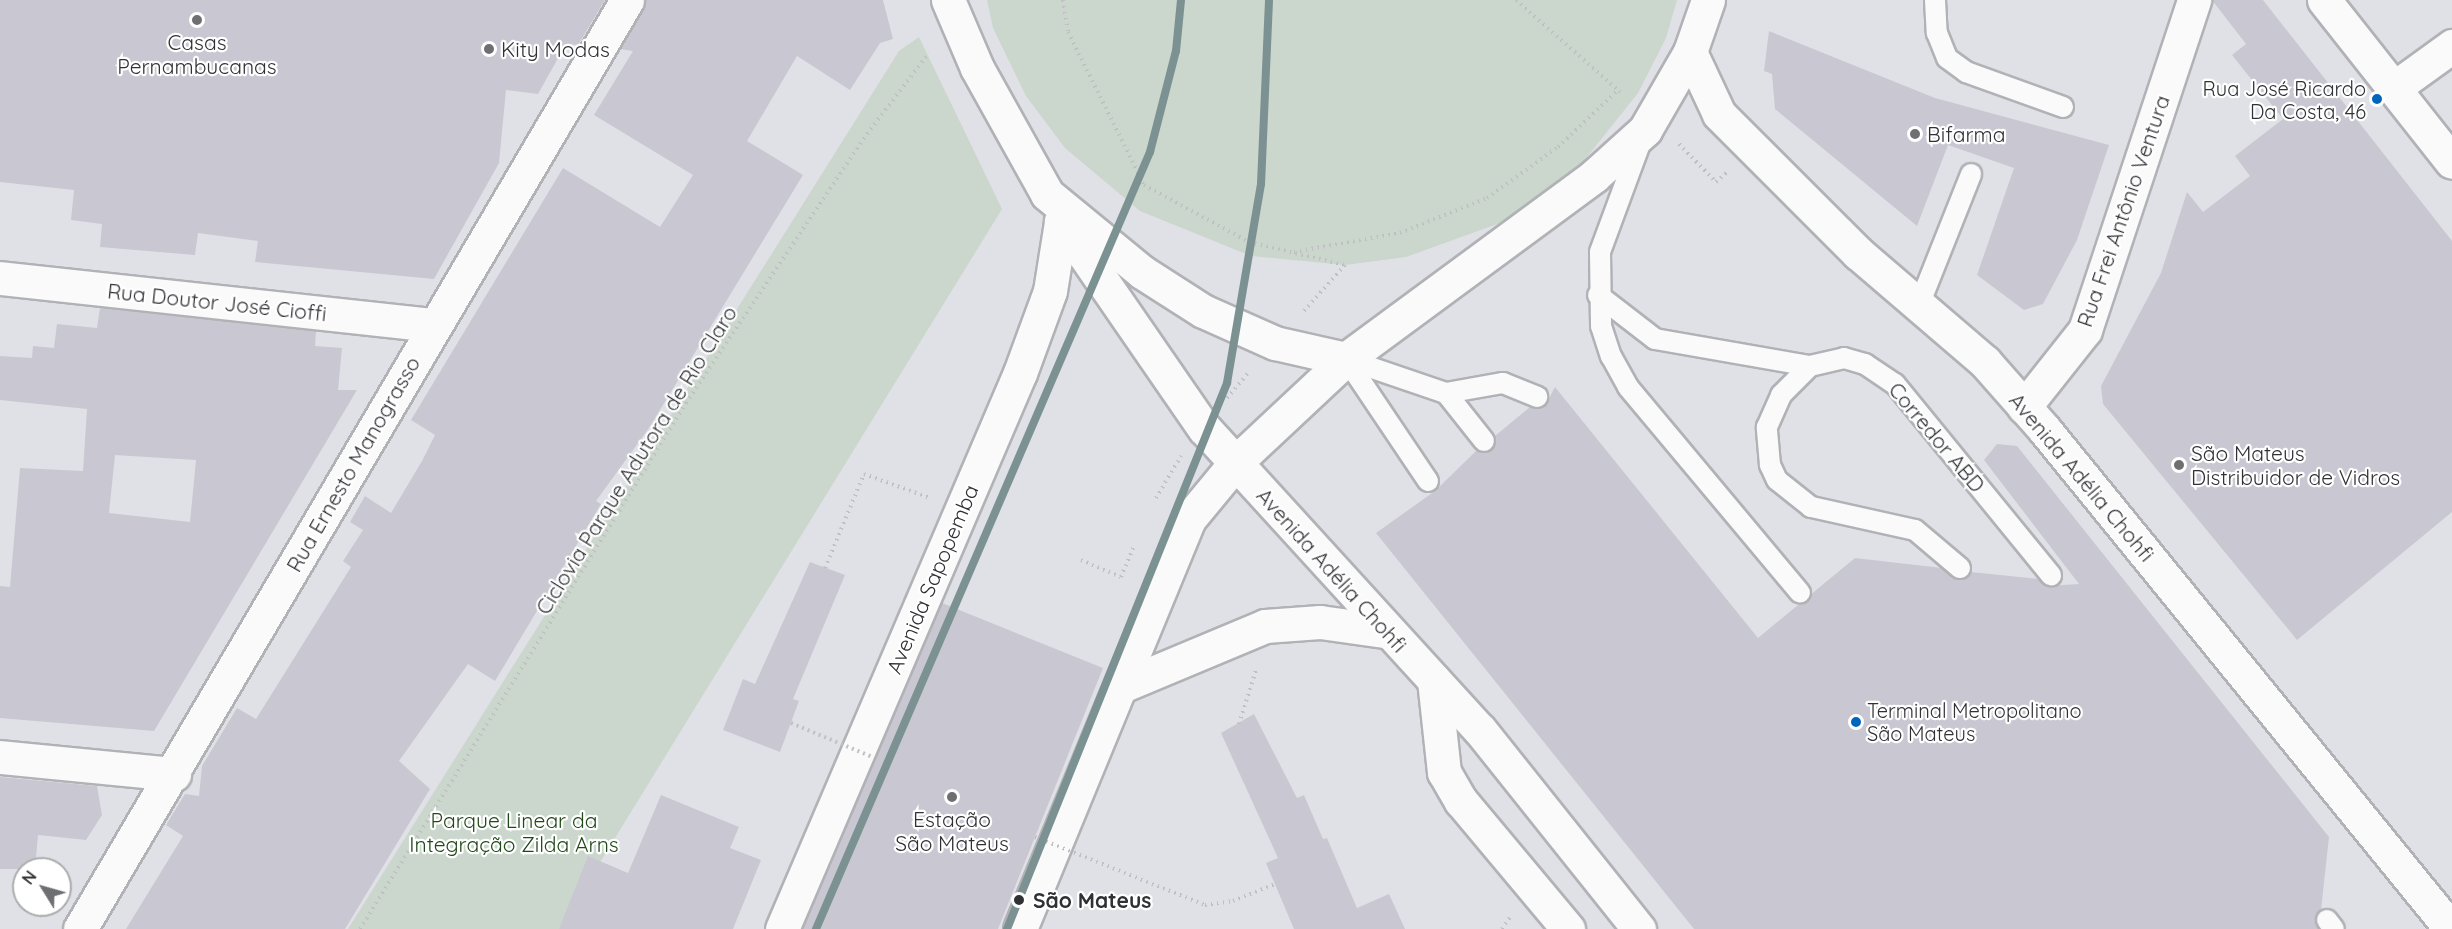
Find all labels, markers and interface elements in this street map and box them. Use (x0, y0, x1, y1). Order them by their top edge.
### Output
marker: Casas Pernambucanas (190, 13, 204, 27)
place label: Casas Pernambucanas (117, 29, 277, 79)
place label: Kity Modas (501, 36, 610, 62)
marker: Kity Modas (482, 42, 496, 56)
place label: Rua José Ricardo Da Costa, 46 (2203, 76, 2366, 123)
street label: Rua Frei Antônio Ventura (2071, 92, 2175, 330)
marker: Rua José Ricardo Da Costa, 46 (2371, 93, 2383, 105)
place label: Bifarma (1927, 121, 2005, 147)
marker: Bifarma (1908, 127, 1922, 141)
street label: Rua Doutor José Cioffi (106, 278, 328, 326)
street label: Ciclovia Parque Adutora de Rio Claro (530, 301, 742, 619)
street label: Rua Ernesto Manograsso (281, 352, 425, 576)
street label: Corredor ABD (1884, 377, 1990, 497)
street label: Avenida Adélia Chohfi (2004, 388, 2160, 566)
place label: São Mateus Distribuidor de Vidros (2191, 440, 2400, 490)
marker: São Mateus Distribuidor de Vidros (2172, 458, 2186, 472)
street label: Avenida Sapopemba (881, 481, 983, 677)
street label: Avenida Adélia Chohfi (1252, 483, 1412, 657)
place label: Terminal Metropolitano São Mateus (1867, 698, 2082, 745)
marker: Terminal Metropolitano São Mateus (1850, 716, 1862, 728)
marker: Estação São Mateus (945, 790, 959, 804)
place label: Estação São Mateus (895, 806, 1009, 856)
park label: Parque Linear da Integração Zilda Arns (409, 807, 619, 857)
north arrow (12, 857, 72, 917)
text: N (18, 867, 41, 888)
place label: São Mateus (1033, 887, 1151, 913)
marker: São Mateus (1010, 891, 1028, 909)

